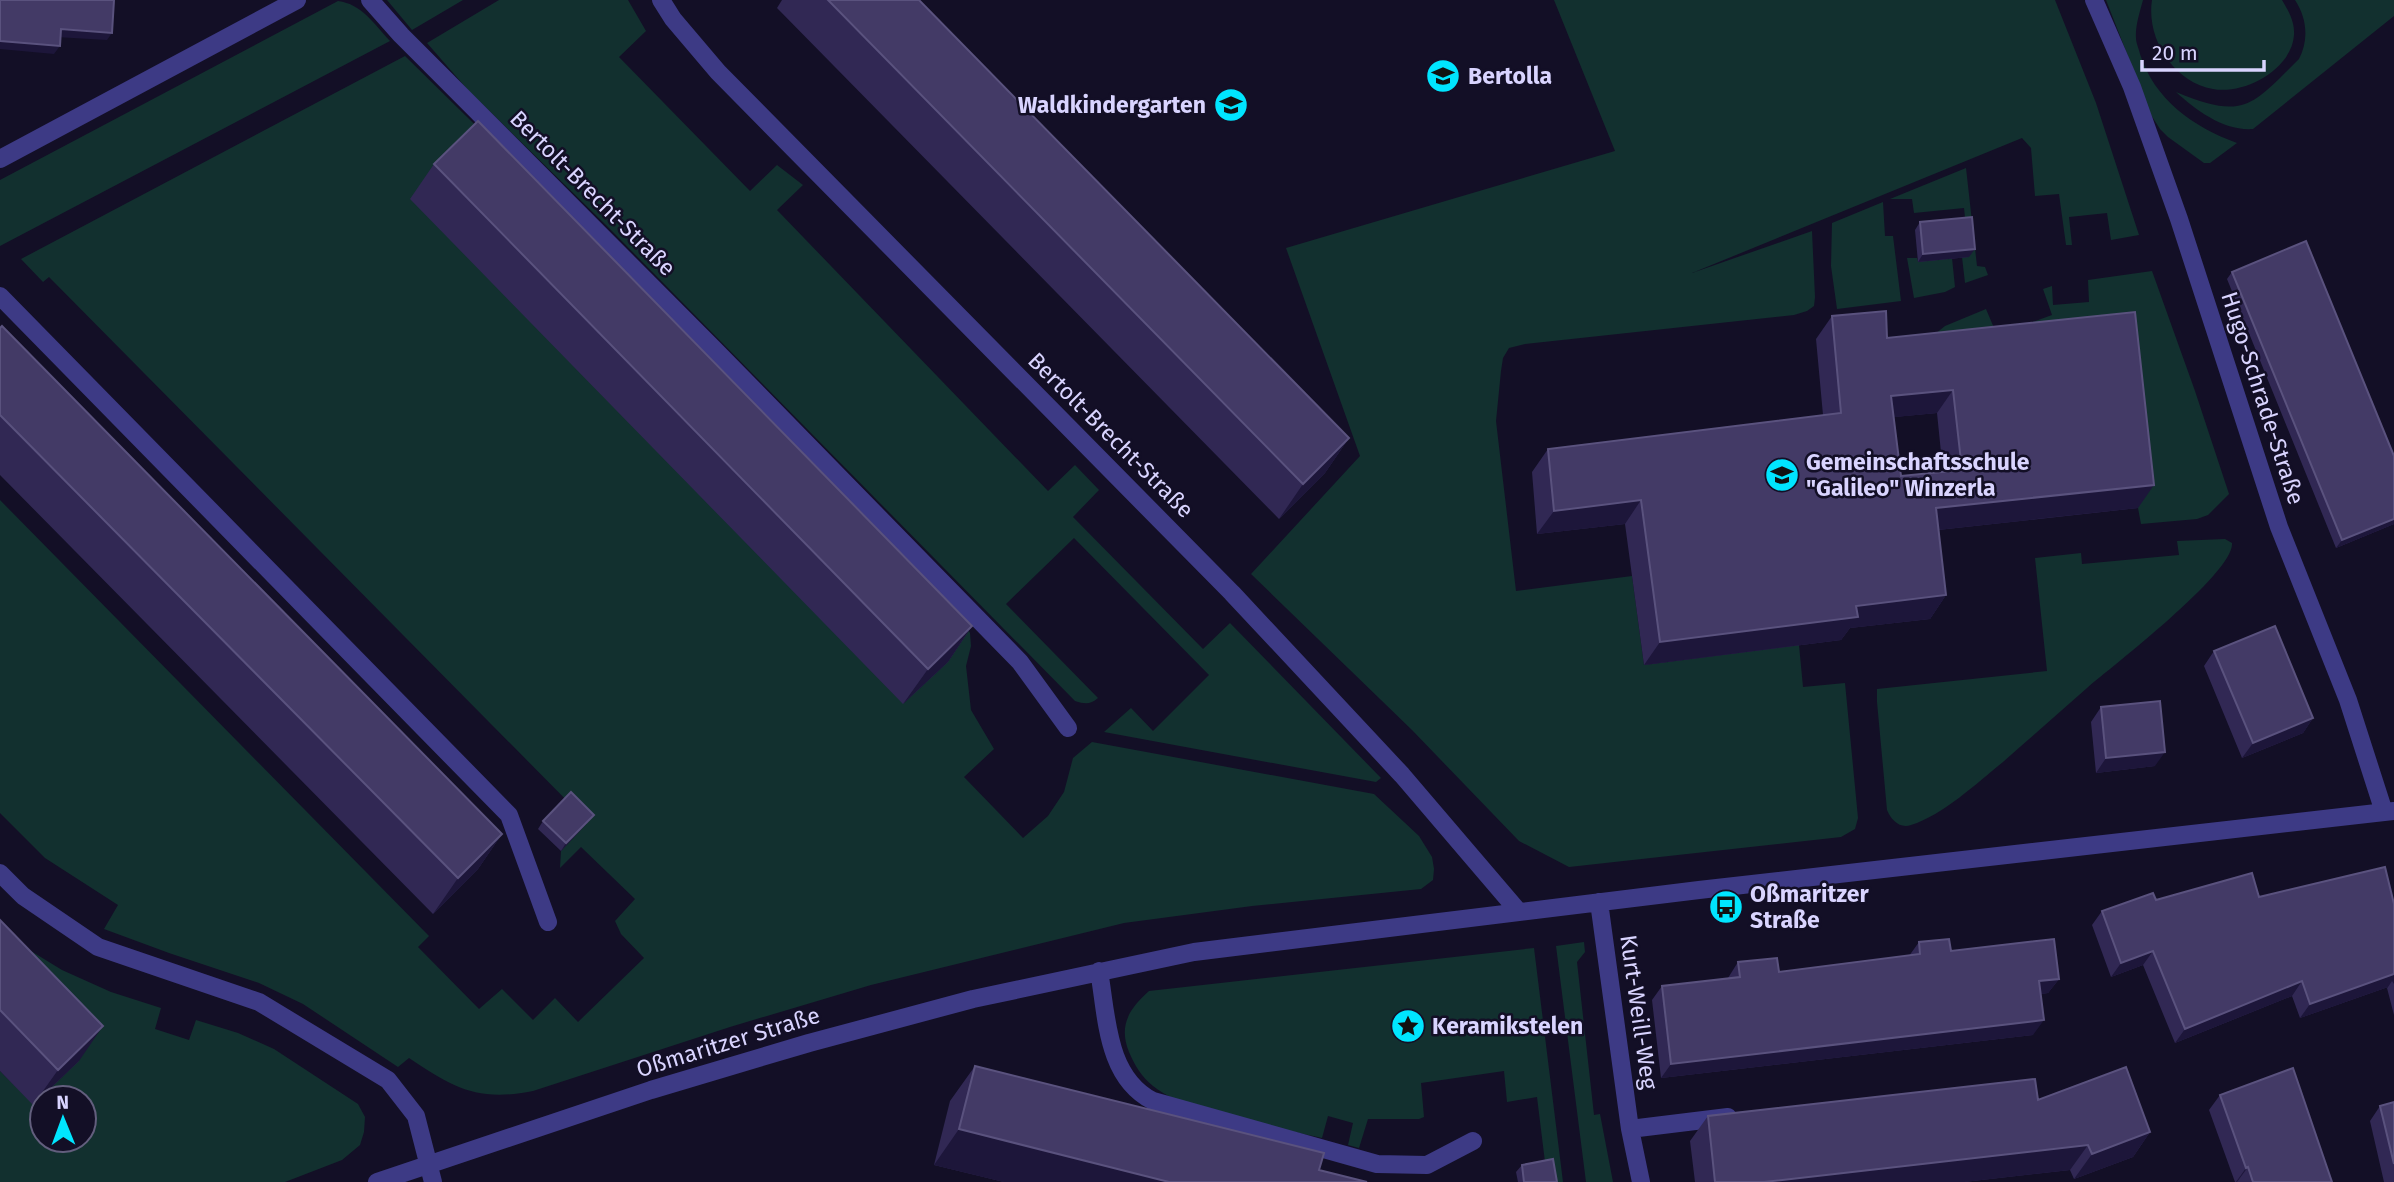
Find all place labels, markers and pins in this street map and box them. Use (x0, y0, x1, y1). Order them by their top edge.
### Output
school or university icon: Bertolla (1424, 57, 1462, 95)
place label: Bertolla (1468, 62, 1552, 90)
school or university icon: Waldkindergarten (1212, 86, 1250, 124)
place label: Waldkindergarten (1018, 91, 1206, 119)
place label: Gemeinschaftsschule "Galileo" Winzerla (1806, 448, 2030, 502)
school or university icon: Gemeinschaftsschule "Galileo" Winzerla (1763, 456, 1801, 494)
place label: Oßmaritzer Straße (1750, 880, 1870, 934)
bus stop icon: Oßmaritzer Straße (1707, 888, 1745, 926)
place icon: Keramikstelen (1389, 1007, 1427, 1045)
place label: Keramikstelen (1432, 1012, 1583, 1040)

